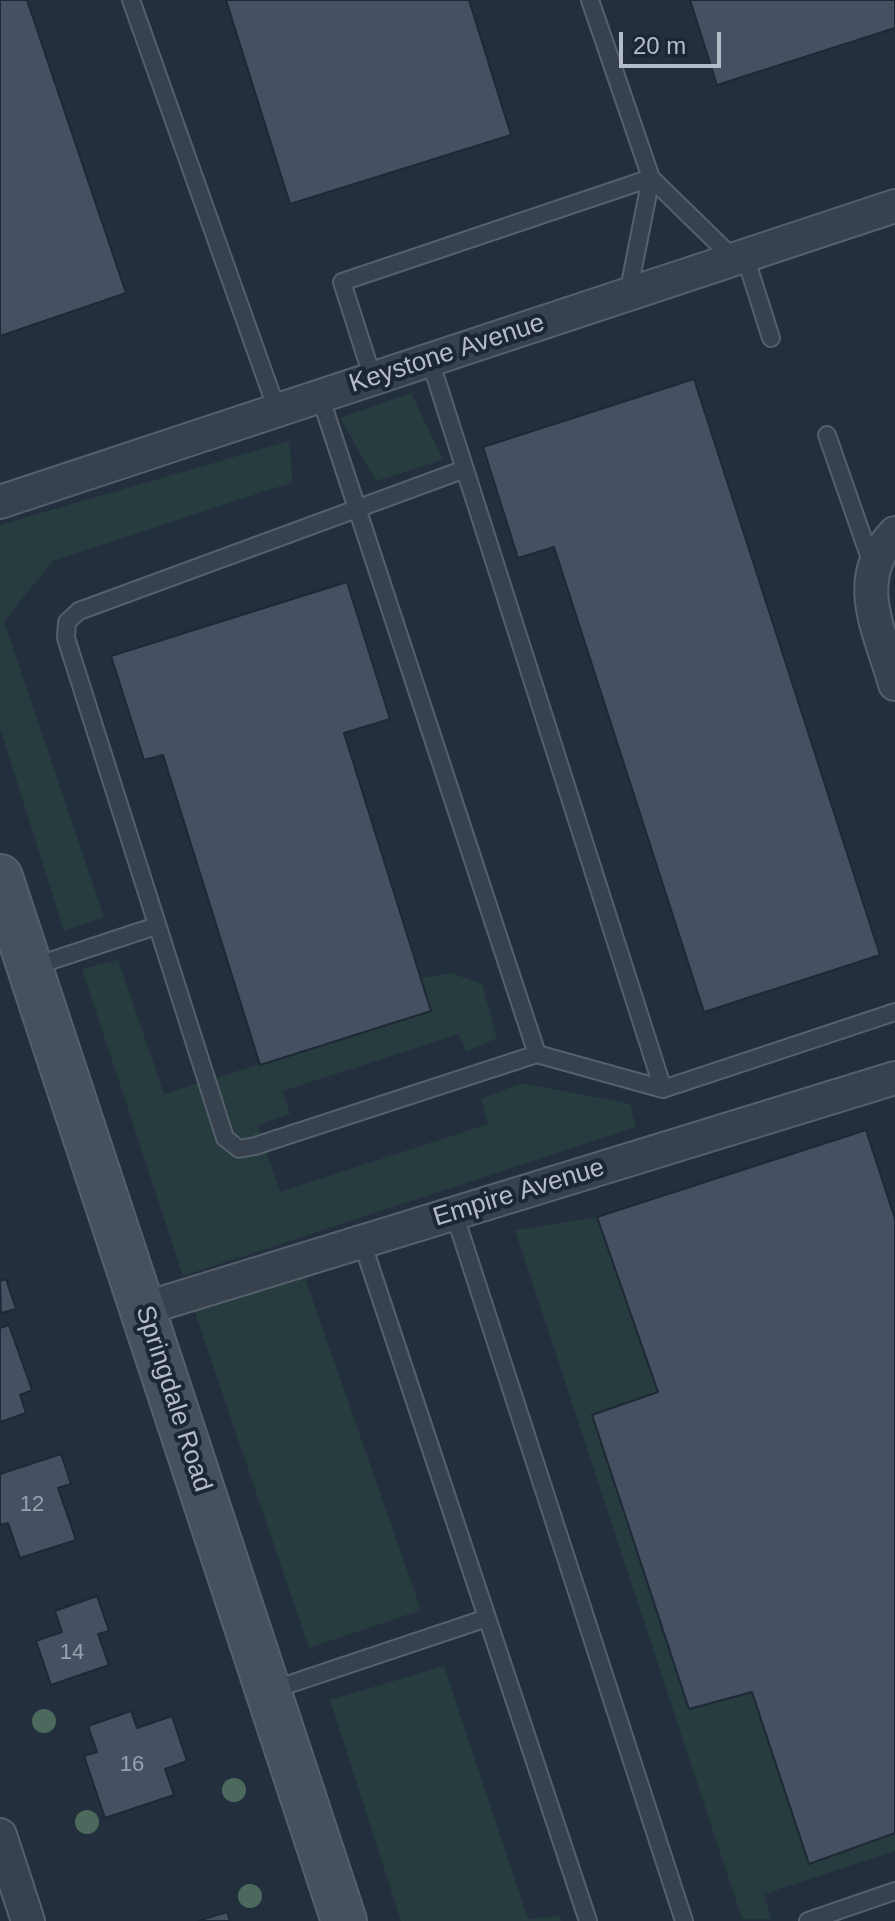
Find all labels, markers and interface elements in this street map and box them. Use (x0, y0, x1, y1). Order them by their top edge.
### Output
scale bar (623, 16, 725, 66)
text: 20 m (633, 32, 686, 59)
street label: Keystone Avenue (345, 308, 549, 400)
street label: Empire Avenue (430, 1152, 608, 1234)
street label: Springdale Road (128, 1302, 218, 1496)
house number: 12 (20, 1492, 44, 1518)
house number: 14 (60, 1640, 84, 1666)
house number: 16 (120, 1752, 144, 1778)

